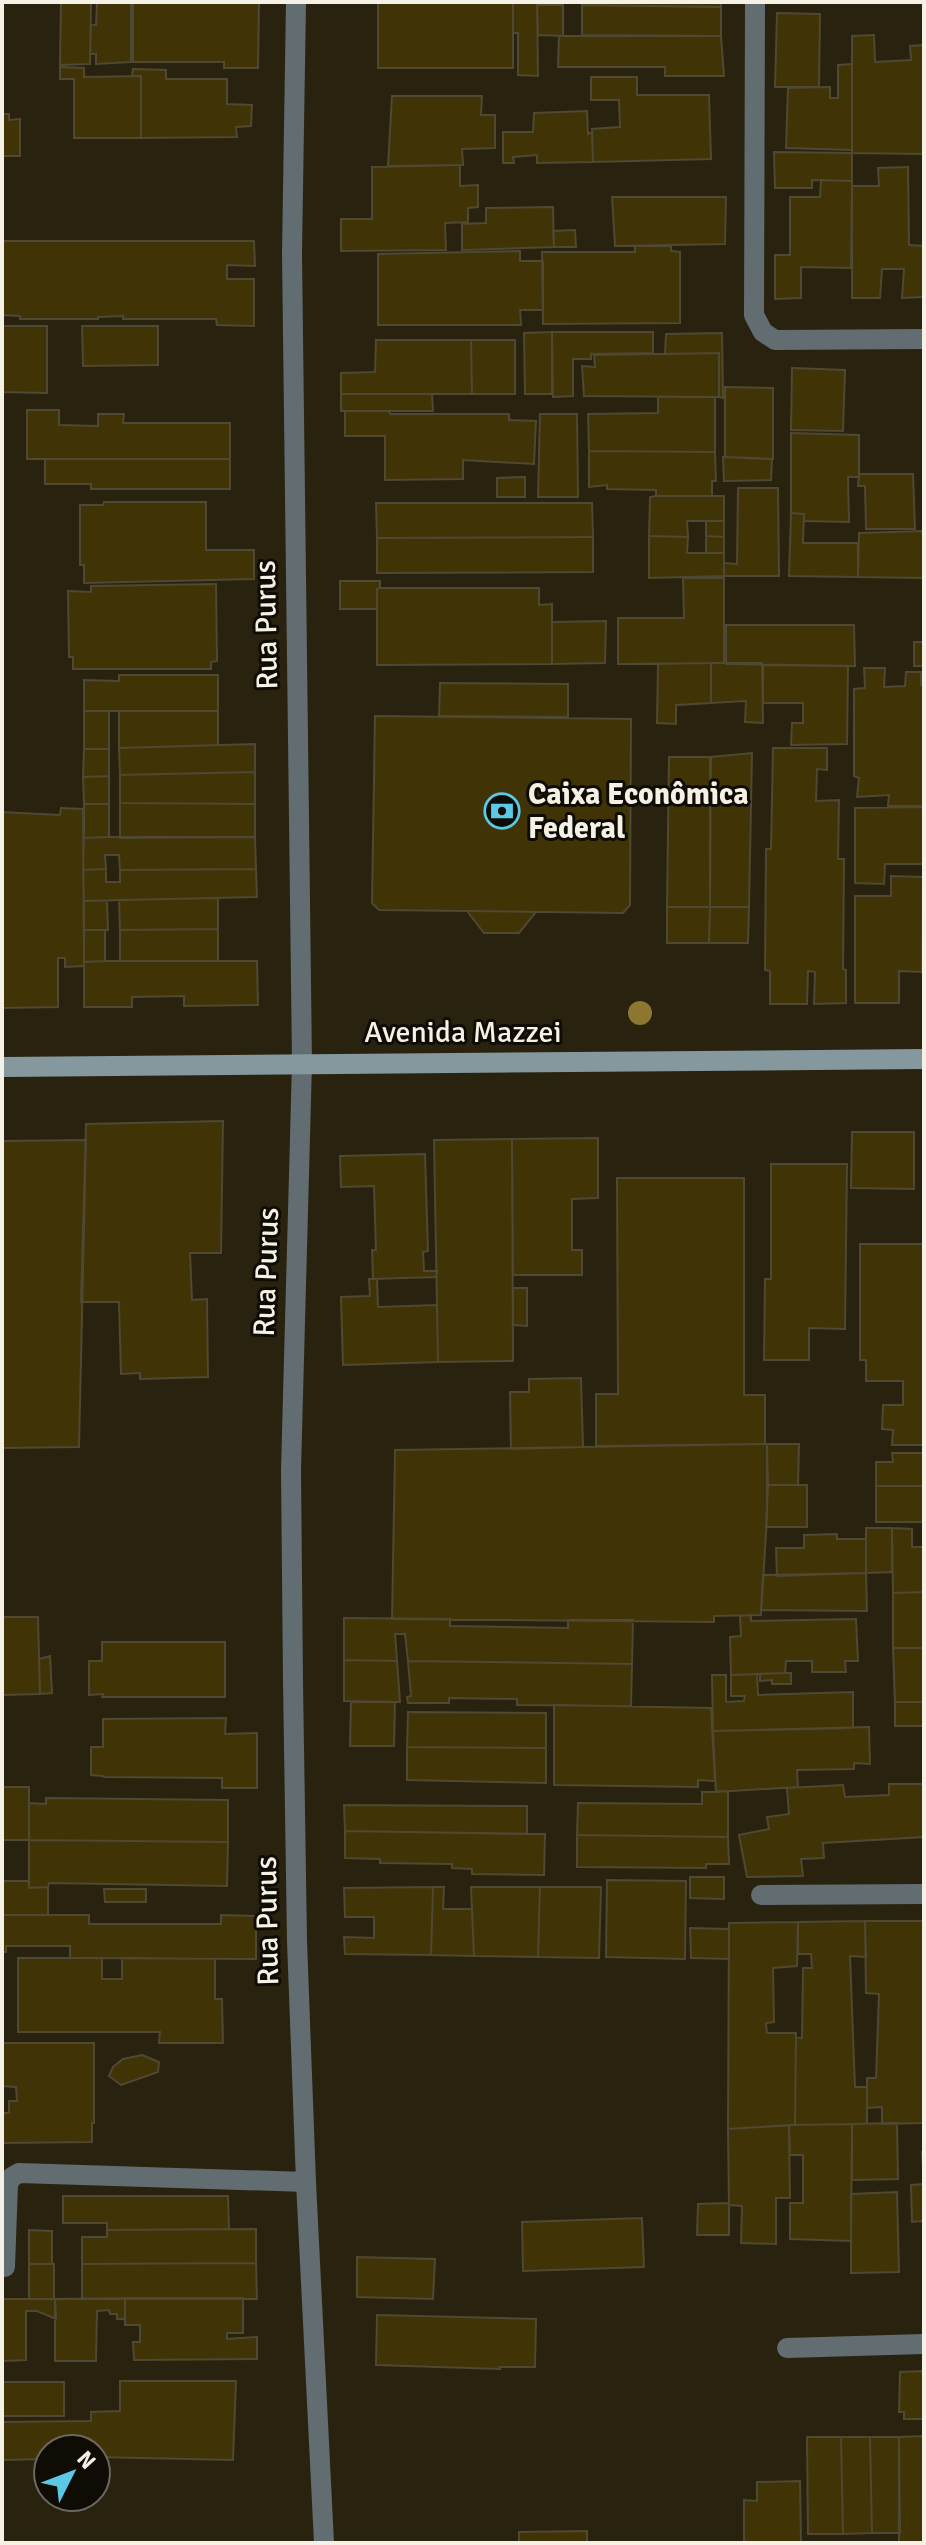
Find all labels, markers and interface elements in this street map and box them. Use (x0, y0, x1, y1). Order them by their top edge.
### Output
street label: Rua Purus (247, 560, 286, 690)
place label: Caixa Econômica Federal (528, 776, 749, 847)
bank icon: Caixa Econômica Federal (483, 792, 521, 830)
street label: Avenida Mazzei (364, 1014, 562, 1051)
street label: Rua Purus (246, 1207, 287, 1337)
street label: Rua Purus (248, 1856, 287, 1986)
north arrow (32, 2433, 112, 2513)
text: N (71, 2445, 102, 2475)

